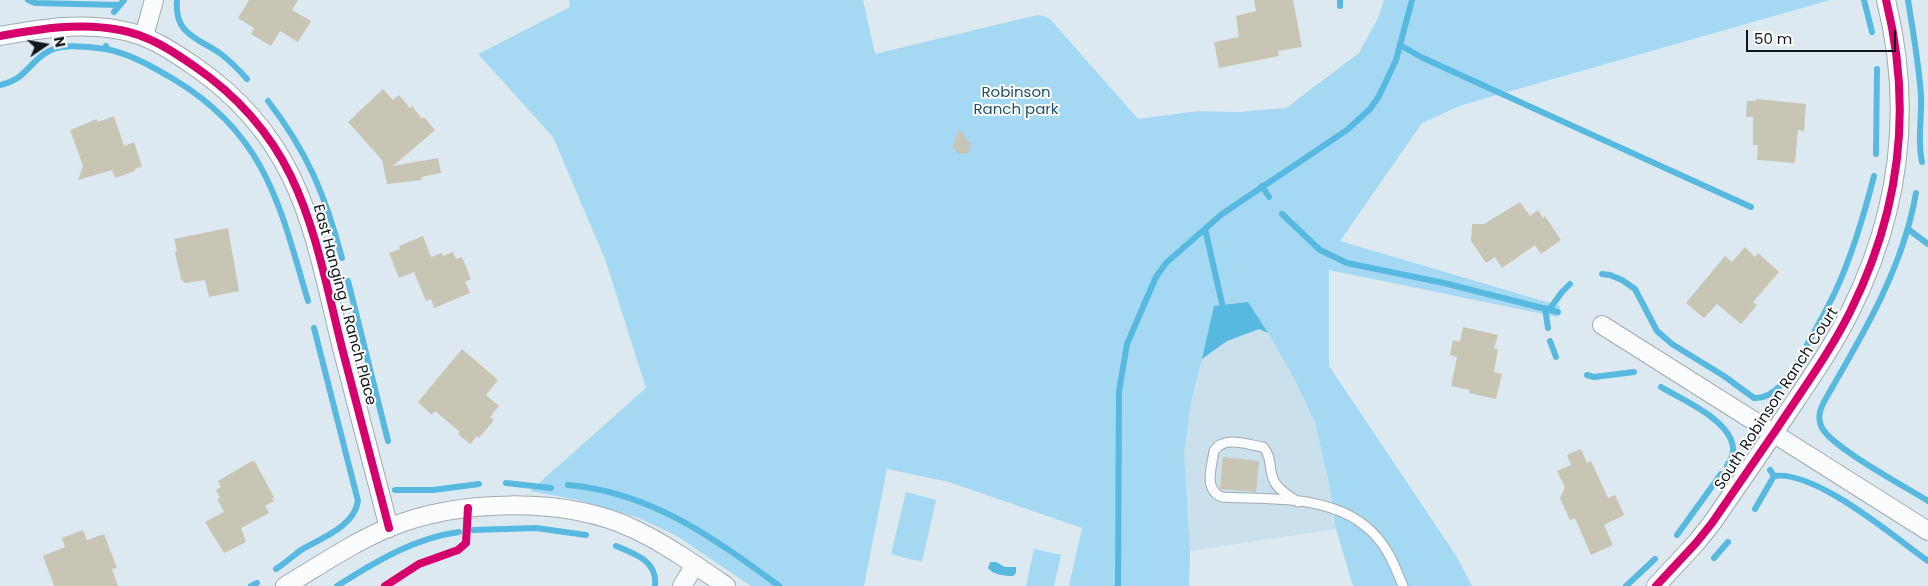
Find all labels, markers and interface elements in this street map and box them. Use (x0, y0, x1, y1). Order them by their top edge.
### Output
north arrow (20, 20, 70, 70)
scale bar (1748, 20, 1898, 52)
text: 50 m (1754, 28, 1792, 49)
text: N (49, 35, 71, 49)
park label: Robinson Ranch park (973, 84, 1059, 119)
street label: East Hanging J Ranch Place (308, 203, 380, 407)
street label: South Robinson Ranch Court (1711, 305, 1843, 493)

